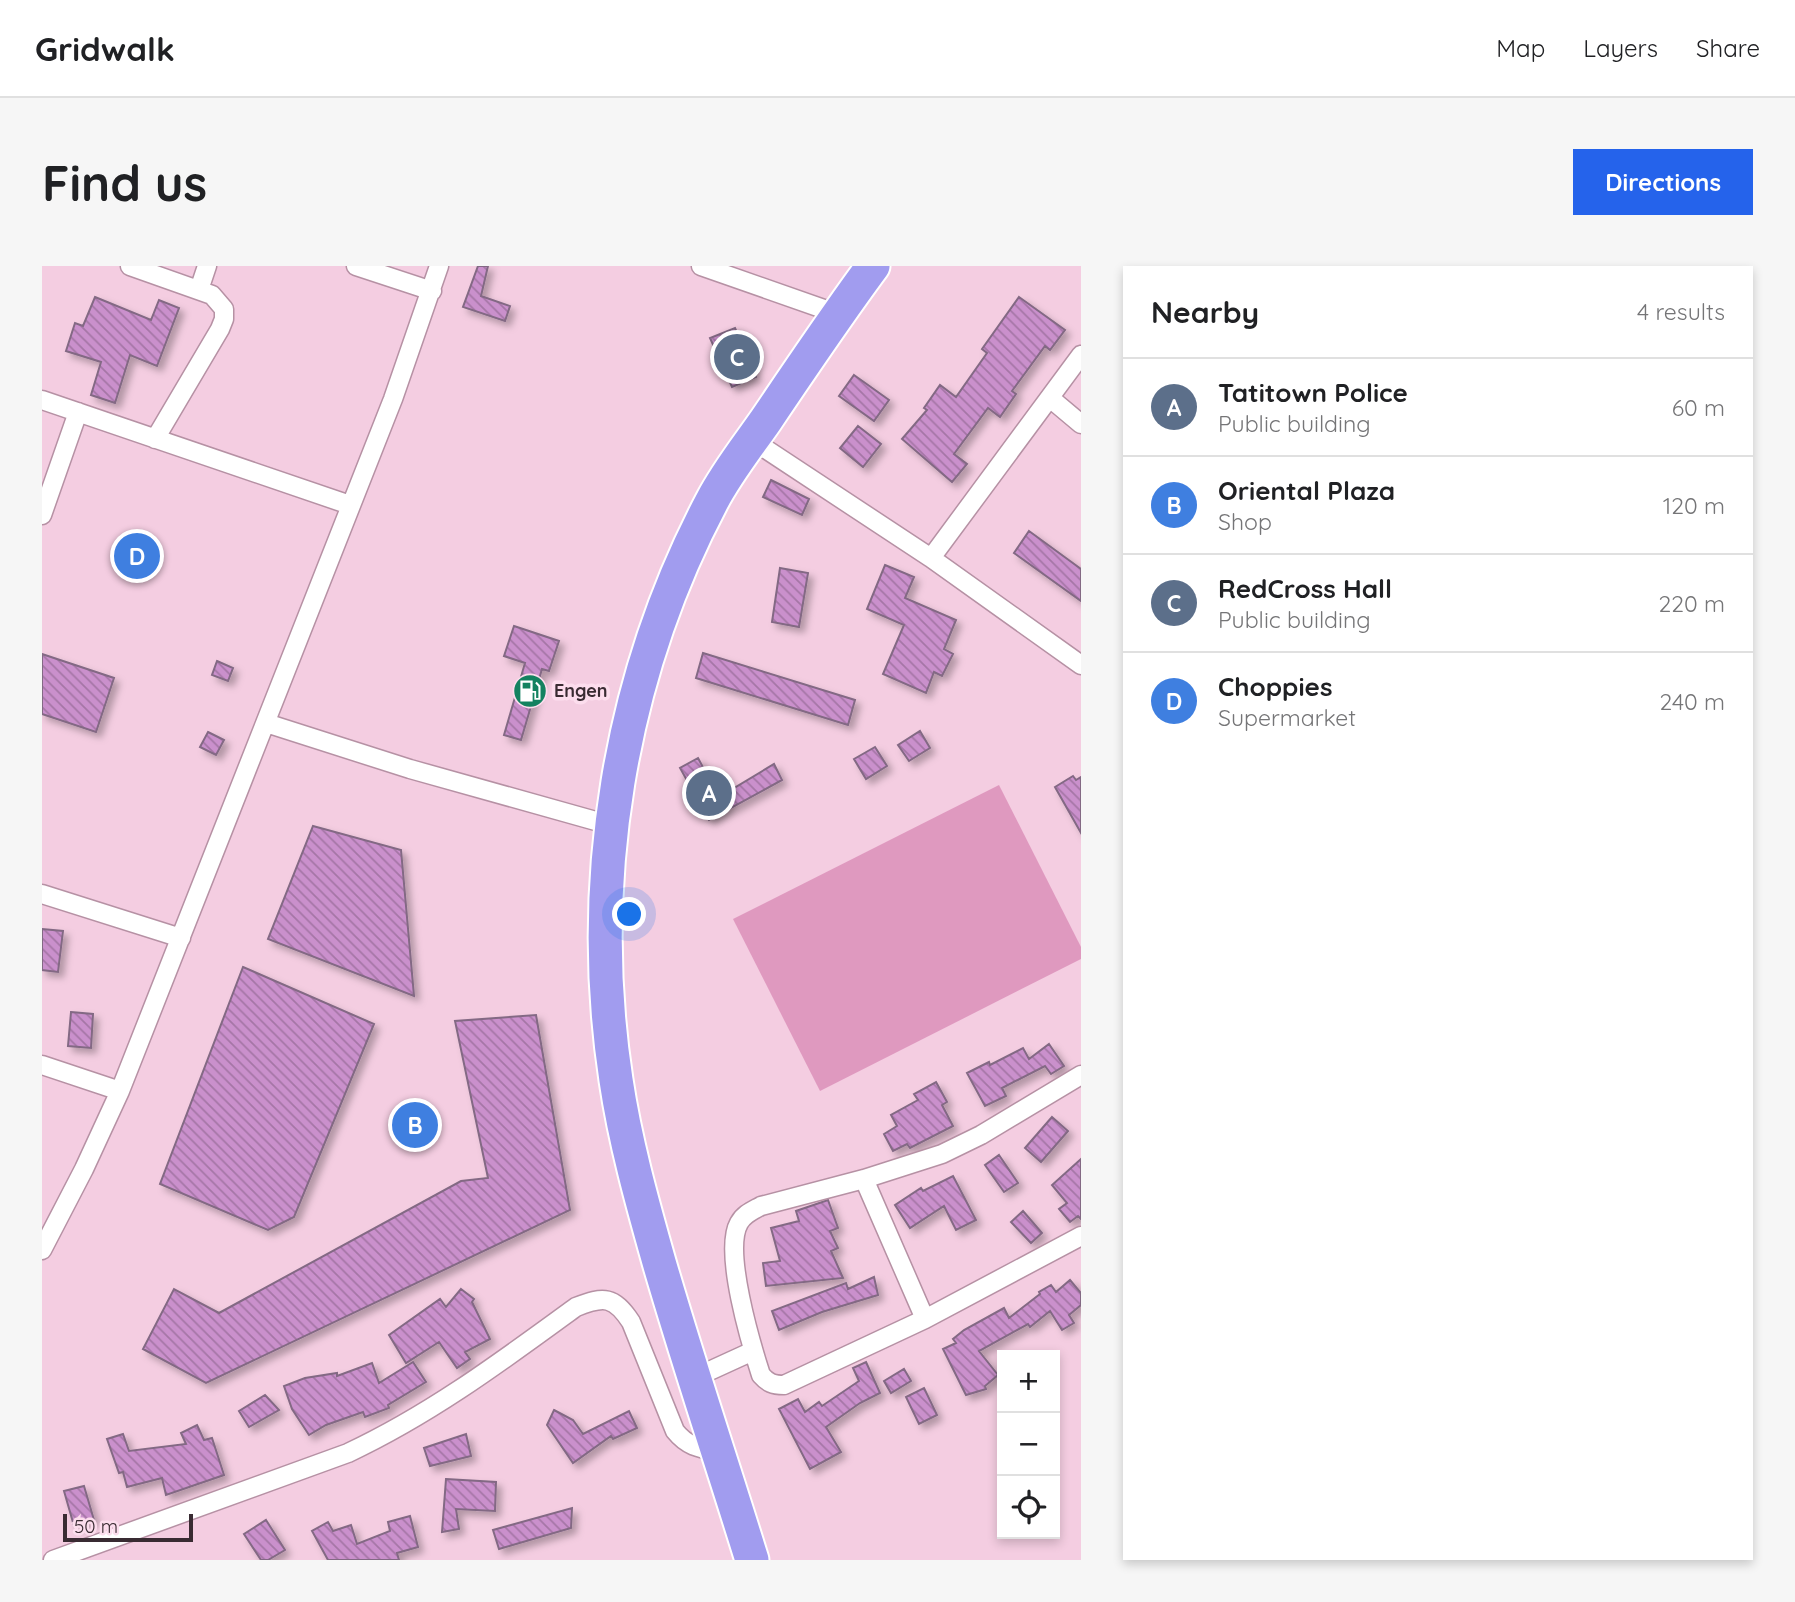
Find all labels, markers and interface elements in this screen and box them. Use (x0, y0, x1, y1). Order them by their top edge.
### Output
text: Gridwalk (35, 28, 175, 69)
text: Map (1496, 33, 1545, 63)
text: Layers (1583, 33, 1658, 63)
text: Share (1696, 33, 1760, 63)
button: Directions (1573, 149, 1753, 215)
text: Find us (42, 152, 207, 213)
text: Nearby (1151, 293, 1259, 331)
text: 4 results (1637, 297, 1725, 326)
pin: C (714, 331, 760, 383)
text: Tatitown Police (1218, 376, 1408, 409)
text: A (1167, 393, 1181, 422)
text: 60 m (1672, 393, 1725, 422)
text: Public building (1218, 409, 1371, 438)
text: Oriental Plaza (1218, 474, 1395, 507)
text: B (1166, 491, 1182, 520)
text: 120 m (1663, 491, 1725, 520)
text: Shop (1218, 507, 1272, 536)
pin: D (114, 530, 160, 582)
text: RedCross Hall (1218, 572, 1392, 605)
text: C (1167, 589, 1181, 618)
text: 220 m (1659, 589, 1725, 618)
text: Public building (1218, 605, 1371, 634)
text: Choppies (1218, 670, 1332, 703)
fuel station icon: Engen (511, 672, 549, 710)
place label: Engen (554, 679, 608, 702)
text: D (1166, 687, 1182, 716)
text: 240 m (1660, 687, 1725, 716)
text: Supermarket (1218, 703, 1356, 732)
pin: A (686, 767, 732, 819)
your location (612, 897, 646, 931)
pin: B (392, 1099, 438, 1151)
map controls (997, 1350, 1060, 1539)
button: + (997, 1350, 1060, 1413)
button: − (997, 1413, 1060, 1476)
button: locate (997, 1476, 1060, 1539)
scale bar (63, 1511, 192, 1543)
text: 50 m (74, 1514, 118, 1538)

